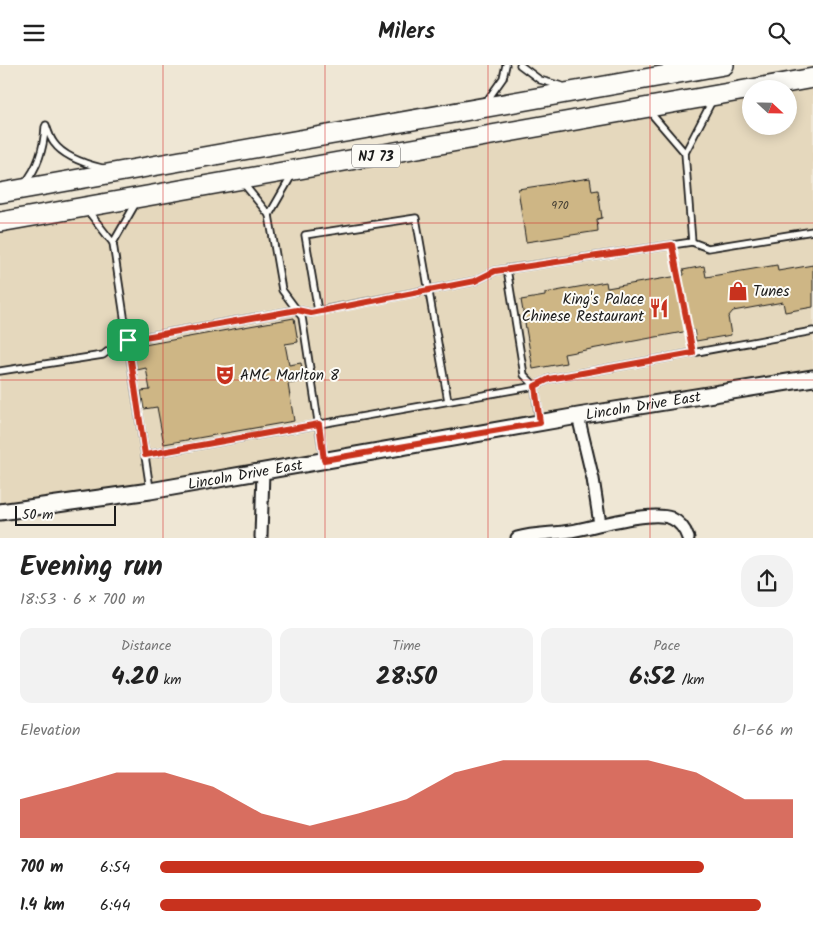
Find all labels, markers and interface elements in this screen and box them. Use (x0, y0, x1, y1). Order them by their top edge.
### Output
text: Milers (378, 15, 435, 50)
icon: menu (20, 19, 48, 47)
icon: search (765, 19, 793, 47)
north arrow (742, 80, 798, 135)
map controls (742, 80, 797, 135)
road number: NJ 73 (352, 145, 400, 167)
house number: 970 (551, 196, 569, 215)
shop icon: Tunes (727, 280, 749, 302)
place label: Tunes (753, 280, 790, 304)
place label: King's Palace Chinese Restaurant (522, 288, 644, 329)
restaurant icon: King's Palace Chinese Restaurant (648, 297, 670, 319)
pin (107, 319, 149, 361)
icon: arrive (114, 326, 142, 354)
theatre icon: AMC Marlton 8 (214, 364, 236, 386)
place label: AMC Marlton 8 (240, 364, 340, 388)
street label: Lincoln Drive East (584, 385, 703, 428)
street label: Lincoln Drive East (186, 453, 305, 497)
scale bar (15, 503, 116, 526)
text: 50 m (22, 504, 53, 526)
text: Evening run (20, 545, 163, 590)
button: share (741, 555, 793, 607)
text: 18:53 · 6 × 700 m (20, 587, 145, 612)
text: Distance (121, 635, 171, 657)
text: Time (392, 635, 421, 657)
text: Pace (653, 635, 680, 657)
text: 4.20 (111, 657, 158, 697)
text: 28:50 (376, 657, 437, 697)
text: 6:52 (629, 657, 676, 697)
text: km (158, 669, 181, 691)
text: /km (676, 669, 704, 691)
text: Elevation (20, 718, 81, 743)
text: 61–66 m (732, 718, 793, 743)
text: 700 m (20, 855, 63, 880)
text: 6:54 (100, 855, 130, 880)
text: 1.4 km (20, 893, 65, 918)
text: 6:44 (100, 893, 130, 918)

